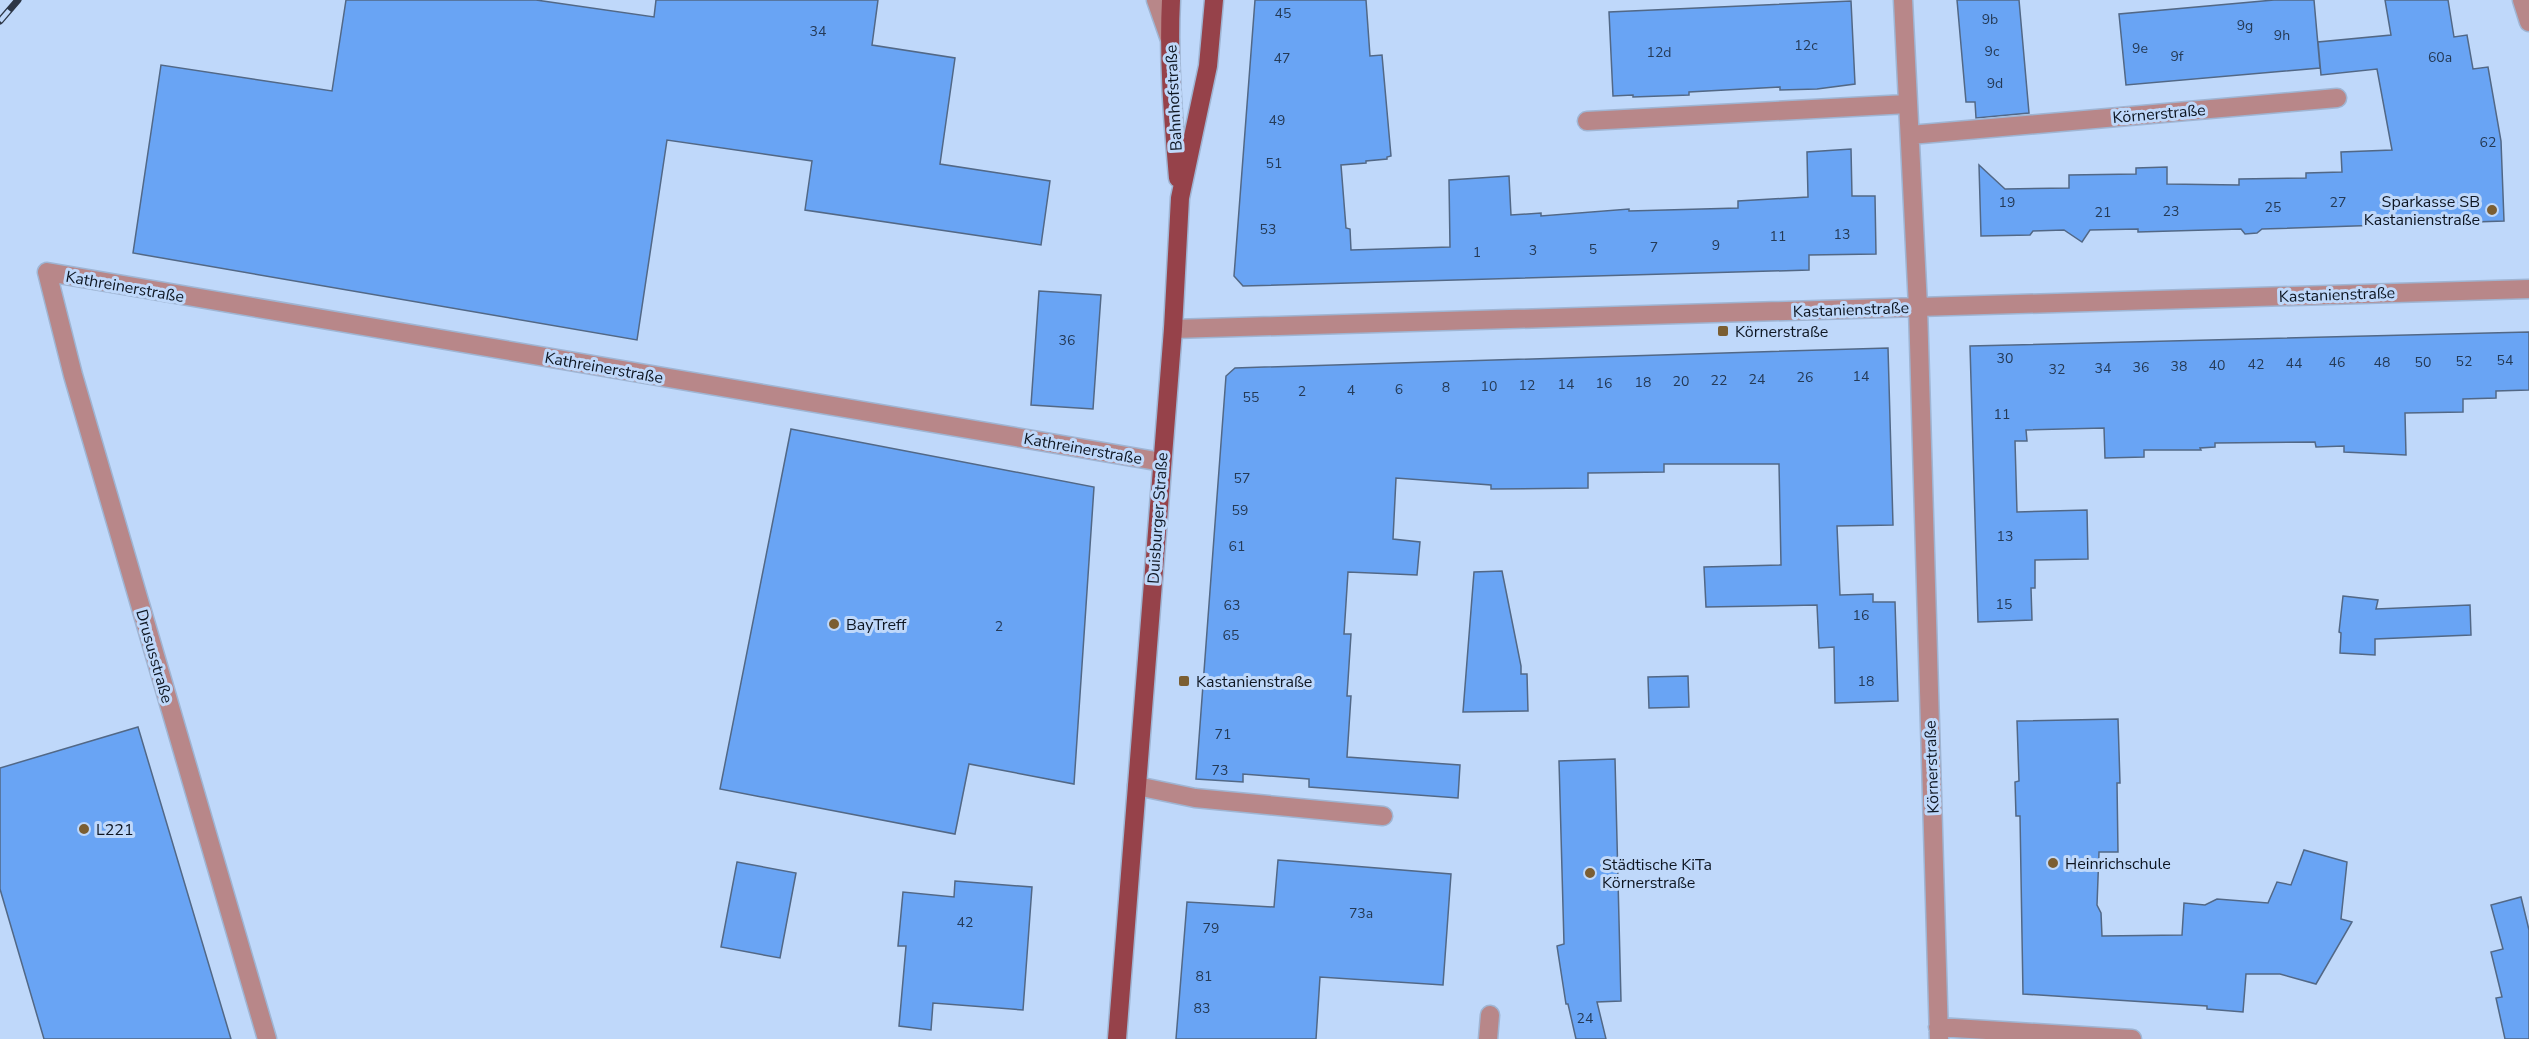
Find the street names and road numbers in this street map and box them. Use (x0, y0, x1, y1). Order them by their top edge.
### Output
street label: Bahnhofstraße (1160, 44, 1188, 152)
street label: Körnerstraße (2112, 99, 2207, 129)
street label: Kathreinerstraße (64, 266, 186, 308)
street label: Kastanienstraße (2279, 282, 2396, 308)
street label: Kastanienstraße (1793, 297, 1910, 323)
street label: Kathreinerstraße (543, 347, 665, 389)
street label: Kathreinerstraße (1022, 428, 1144, 470)
street label: Duisburger Straße (1142, 452, 1174, 585)
street label: Drususstraße (130, 607, 178, 706)
street label: Körnerstraße (1919, 720, 1945, 814)

